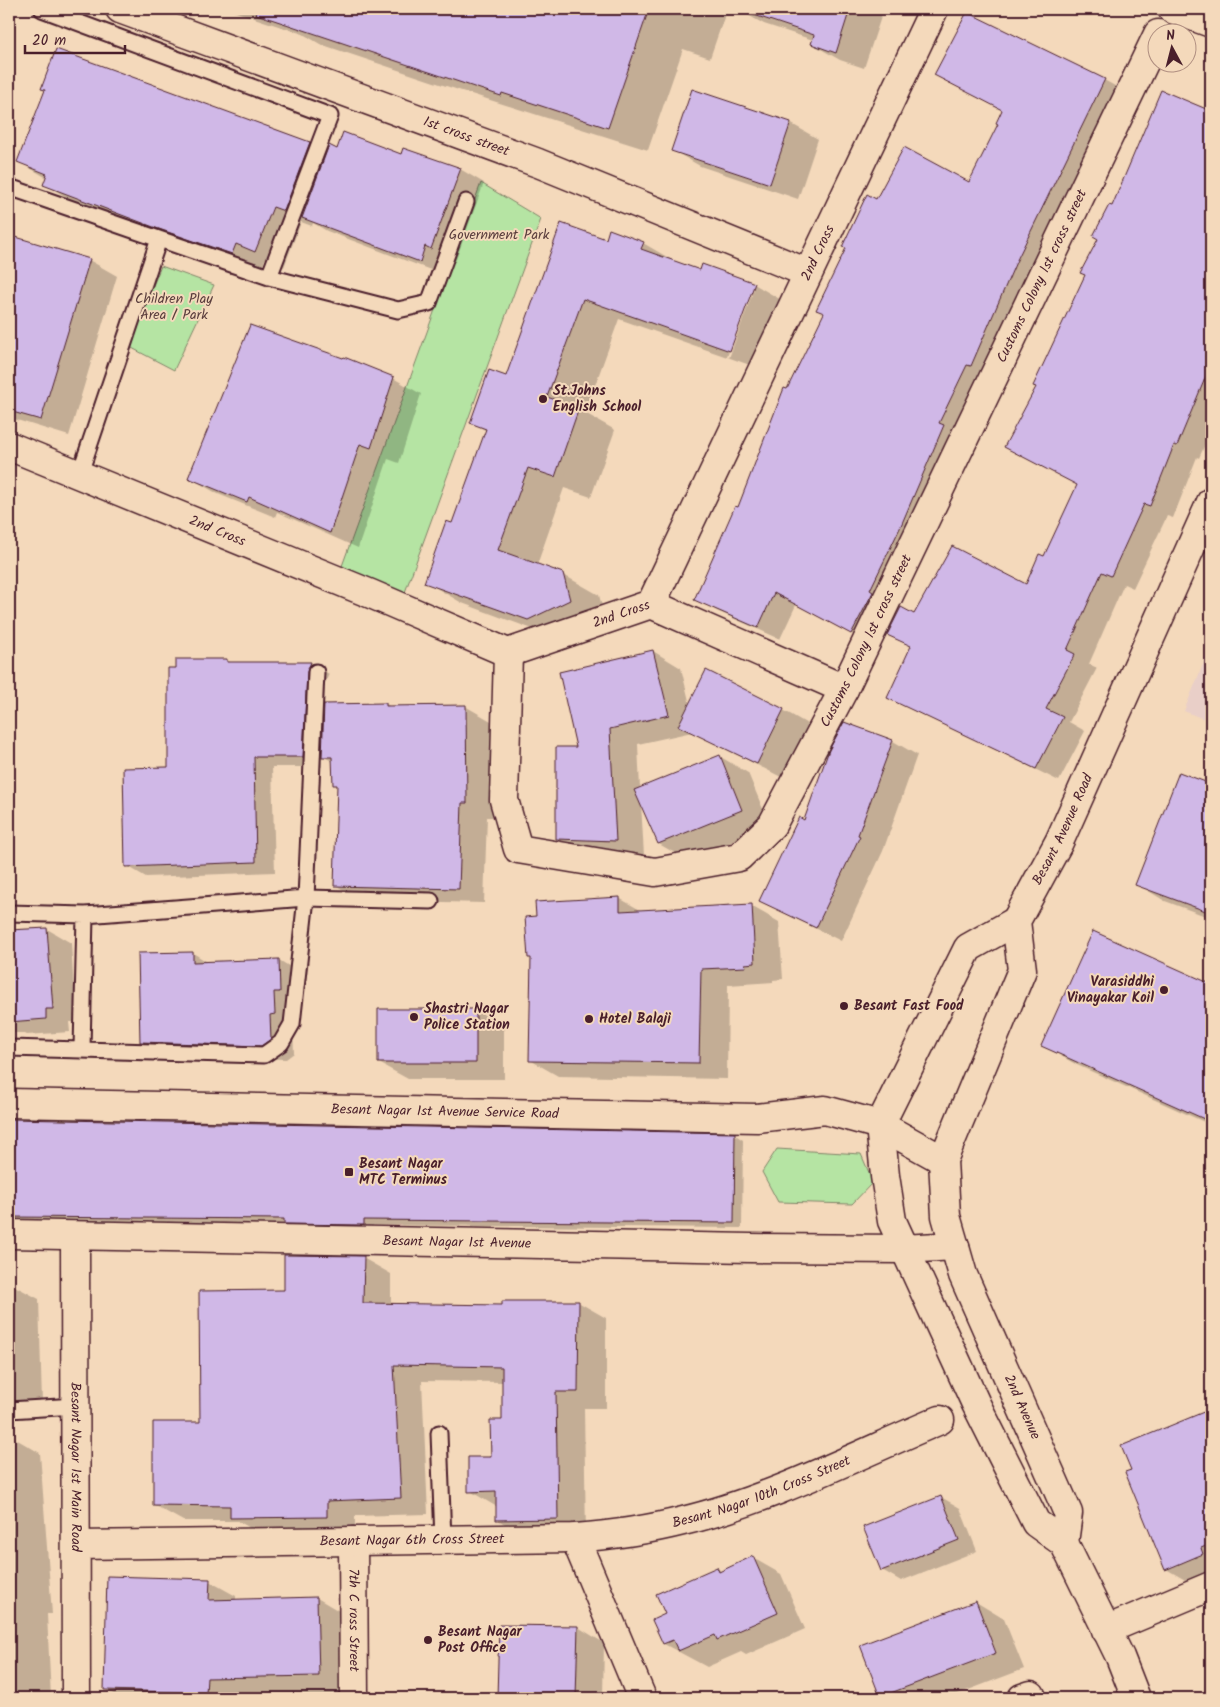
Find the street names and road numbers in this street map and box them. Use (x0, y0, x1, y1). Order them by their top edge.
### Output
street label: 1st cross street (420, 111, 513, 163)
street label: Customs Colony 1st cross street (991, 185, 1093, 367)
street label: 2nd Cross (795, 221, 841, 285)
street label: 2nd Cross (186, 510, 249, 553)
street label: Customs Colony 1st cross street (815, 550, 918, 731)
street label: 2nd Cross (590, 594, 653, 634)
street label: Besant Avenue Road (1027, 769, 1100, 889)
street label: Besant Nagar 1st Avenue Service Road (331, 1098, 560, 1125)
street label: Besant Nagar 1st Avenue (382, 1230, 532, 1255)
street label: 2nd Avenue (998, 1371, 1046, 1444)
street label: Besant Nagar 1st Main Road (64, 1382, 87, 1553)
street label: Besant Nagar 10th Cross Street (670, 1449, 855, 1534)
street label: Besant Nagar 6th Cross Street (319, 1528, 505, 1553)
street label: 7th C ross Street (342, 1568, 365, 1672)

